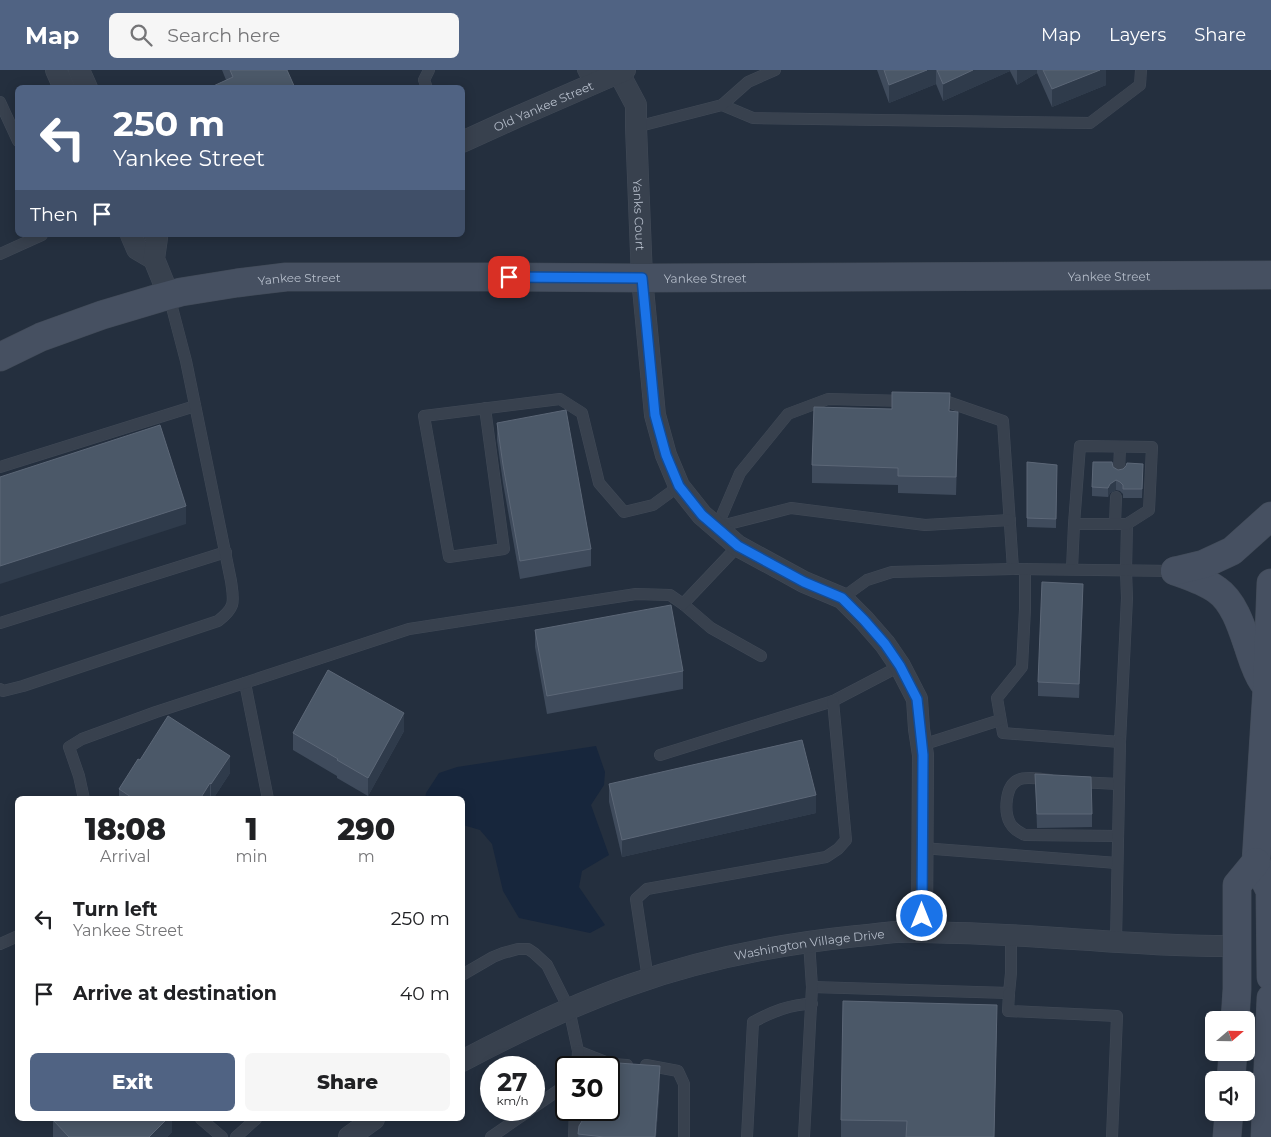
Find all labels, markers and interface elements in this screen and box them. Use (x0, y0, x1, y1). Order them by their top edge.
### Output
search box (109, 13, 459, 58)
text: Map (25, 21, 79, 50)
icon: search (127, 21, 155, 49)
text: Search here (167, 24, 280, 47)
text: Map (1041, 24, 1081, 46)
text: Layers (1109, 24, 1166, 46)
text: Share (1194, 24, 1246, 46)
street label: Old Yankee Street (491, 77, 596, 134)
text: 250 m (113, 102, 225, 145)
icon: left (30, 105, 95, 170)
text: Yankee Street (113, 145, 265, 172)
street label: Yanks Court (631, 179, 648, 251)
icon: arrive (88, 200, 116, 228)
text: Then (30, 203, 78, 226)
pin (488, 256, 530, 298)
icon: arrive (495, 263, 523, 291)
street label: Yankee Street (1068, 268, 1151, 283)
street label: Yankee Street (257, 269, 341, 288)
street label: Yankee Street (664, 270, 747, 285)
text: 18:08 (85, 811, 166, 848)
text: 1 (246, 811, 258, 848)
text: 290 (337, 811, 395, 848)
text: Arrival (100, 847, 151, 866)
text: min (236, 847, 268, 866)
text: m (358, 847, 375, 866)
position arrow (895, 889, 947, 941)
text: Turn left (73, 898, 158, 921)
icon: left (30, 905, 58, 933)
text: 250 m (391, 907, 450, 930)
text: Yankee Street (73, 921, 184, 940)
street label: Washington Village Drive (733, 926, 885, 963)
icon: arrive (30, 980, 58, 1008)
text: Arrive at destination (73, 982, 277, 1005)
text: 40 m (400, 982, 450, 1005)
north arrow (1205, 1011, 1255, 1061)
map controls (1205, 1011, 1255, 1121)
button: Exit (30, 1053, 235, 1111)
button: Share (245, 1053, 450, 1111)
speed limit sign: 30 (555, 1056, 620, 1121)
text: 27 (497, 1067, 528, 1097)
button: sound (1205, 1071, 1255, 1121)
text: km/h (496, 1093, 529, 1108)

